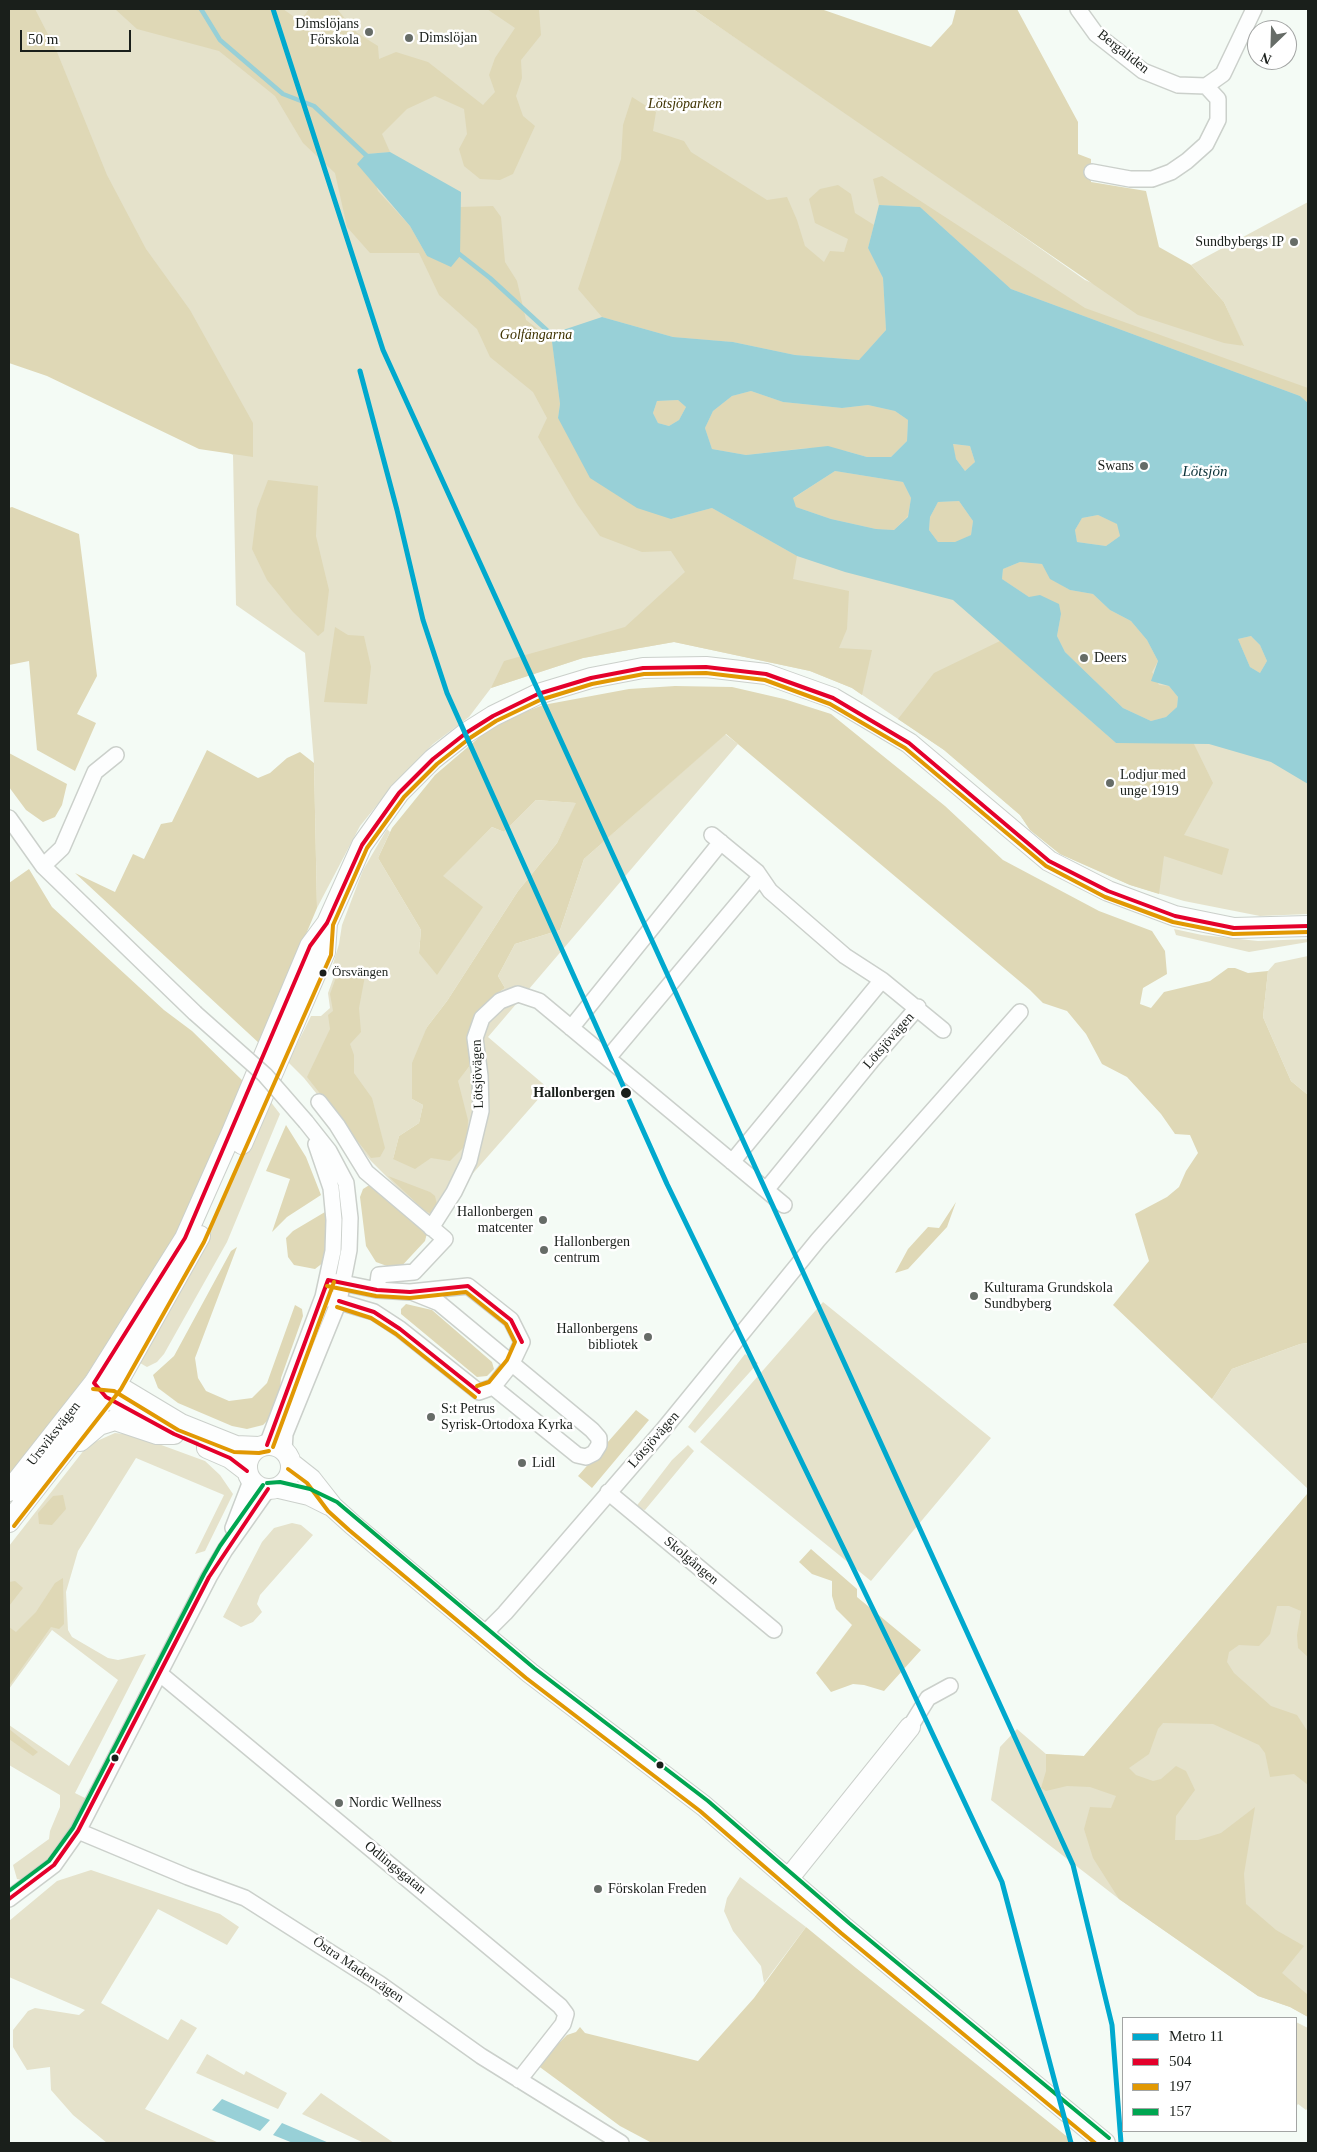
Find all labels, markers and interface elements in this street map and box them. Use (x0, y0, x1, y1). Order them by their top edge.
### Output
place label: Dimslöjans Förskola (295, 16, 359, 48)
scale bar (22, 20, 134, 52)
north arrow (1247, 20, 1297, 70)
marker: Dimslöjans Förskola (363, 26, 375, 38)
street label: Bergaliden (1094, 27, 1152, 77)
place label: Dimslöjan (419, 30, 477, 46)
text: 50 m (28, 31, 58, 47)
marker: Dimslöjan (403, 32, 415, 44)
text: N (1258, 49, 1274, 67)
park label: Lötsjöparken (648, 96, 722, 112)
place label: Sundbybergs IP (1195, 234, 1284, 250)
marker: Sundbybergs IP (1288, 236, 1300, 248)
park label: Golfängarna (500, 327, 572, 343)
place label: Swans (1097, 458, 1134, 474)
marker: Swans (1138, 460, 1150, 472)
water label: Lötsjön (1182, 463, 1228, 481)
place label: Deers (1094, 650, 1127, 666)
marker: Deers (1078, 652, 1090, 664)
place label: Lodjur med unge 1919 (1120, 767, 1186, 800)
marker: Lodjur med unge 1919 (1104, 777, 1116, 789)
place label: Örsvängen (332, 965, 388, 981)
marker: Örsvängen (318, 968, 328, 978)
street label: Lötsjövägen (860, 1009, 918, 1073)
street label: Lötsjövägen (468, 1039, 488, 1109)
place label: Hallonbergen (533, 1085, 615, 1101)
marker: Hallonbergen (619, 1086, 633, 1100)
place label: Hallonbergen matcenter (457, 1204, 533, 1236)
marker: Hallonbergen matcenter (537, 1214, 549, 1226)
place label: Hallonbergen centrum (554, 1234, 630, 1266)
marker: Hallonbergen centrum (538, 1244, 550, 1256)
place label: Kulturama Grundskola Sundbyberg (984, 1280, 1113, 1312)
marker: Kulturama Grundskola Sundbyberg (968, 1290, 980, 1302)
place label: Hallonbergens bibliotek (557, 1321, 638, 1354)
marker: Hallonbergens bibliotek (642, 1331, 654, 1343)
street label: Ursviksvägen (24, 1398, 84, 1470)
place label: S:t Petrus Syrisk-Ortodoxa Kyrka (441, 1401, 573, 1434)
street label: Lötsjövägen (625, 1408, 683, 1472)
marker: S:t Petrus Syrisk-Ortodoxa Kyrka (425, 1411, 437, 1423)
place label: Lidl (532, 1455, 555, 1471)
marker: Lidl (516, 1457, 528, 1469)
street label: Skolgången (660, 1533, 722, 1589)
unlabelled marker (110, 1753, 120, 1763)
unlabelled marker (655, 1760, 665, 1770)
place label: Nordic Wellness (349, 1795, 442, 1811)
marker: Nordic Wellness (333, 1797, 345, 1809)
street label: Odlingsgatan (361, 1838, 429, 1898)
place label: Förskolan Freden (608, 1881, 706, 1897)
marker: Förskolan Freden (592, 1883, 604, 1895)
street label: Östra Madenvägen (309, 1933, 407, 2007)
legend (1122, 2017, 1297, 2132)
text: Metro 11 (1169, 2028, 1224, 2044)
text: 504 (1169, 2053, 1192, 2069)
text: 197 (1169, 2078, 1192, 2094)
text: 157 (1169, 2103, 1192, 2119)

